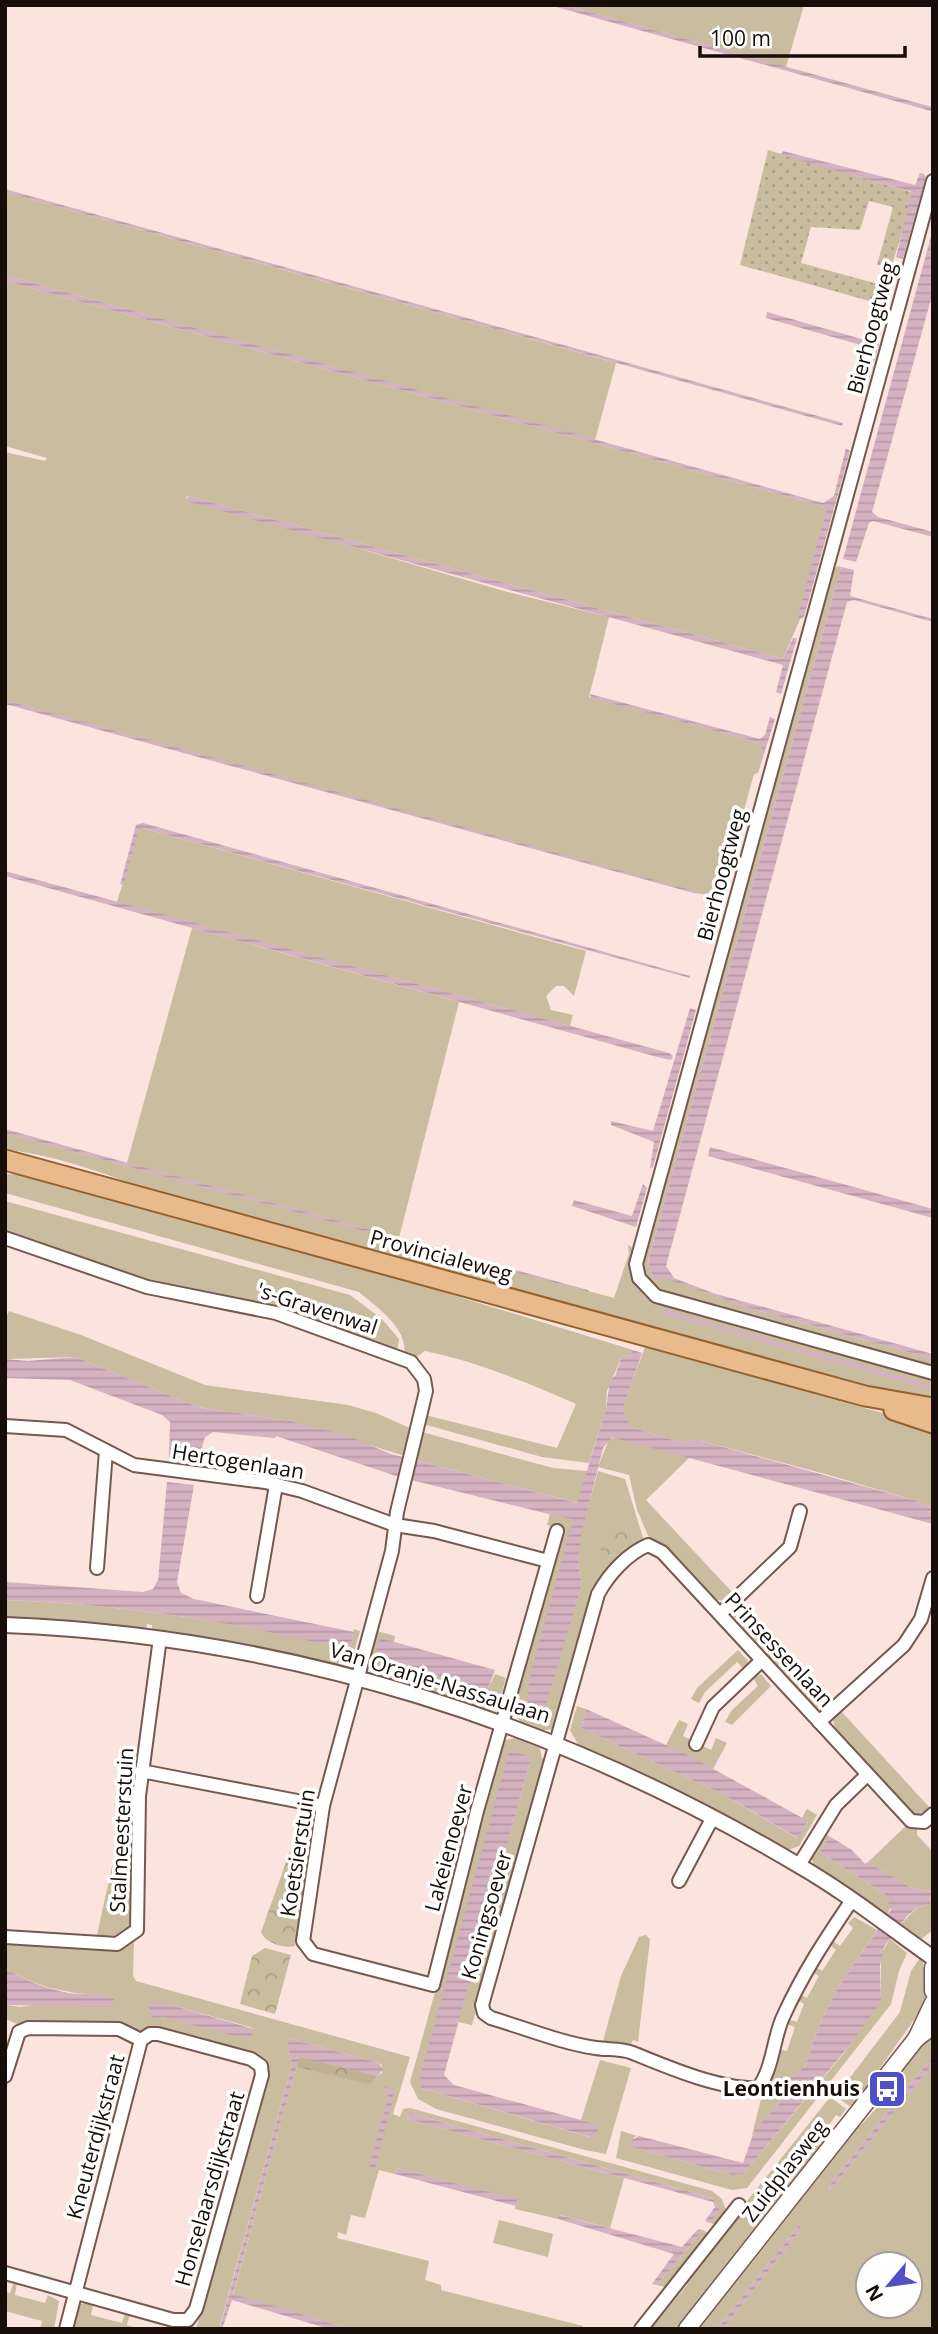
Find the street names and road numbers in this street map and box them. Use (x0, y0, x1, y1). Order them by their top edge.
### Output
street label: Bierhoogtweg (840, 259, 902, 397)
street label: Bierhoogtweg (690, 806, 752, 944)
street label: Provincialeweg (367, 1223, 515, 1287)
street label: 's-Gravenwal (253, 1275, 381, 1341)
street label: Hertogenlaan (170, 1437, 306, 1485)
street label: Prinsessenlaan (719, 1586, 840, 1713)
street label: Van Oranje-Nassaulaan (327, 1635, 554, 1729)
street label: Stalmeesterstuin (103, 1747, 139, 1913)
street label: Lakeienoever (418, 1781, 479, 1914)
street label: Koetsierstuin (273, 1787, 321, 1919)
street label: Koningsoever (454, 1846, 518, 1983)
street label: Kneuterdijkstraat (60, 2051, 131, 2222)
street label: Honselaarsdijkstraat (168, 2088, 250, 2289)
street label: Zuidplasweg (736, 2114, 833, 2227)

